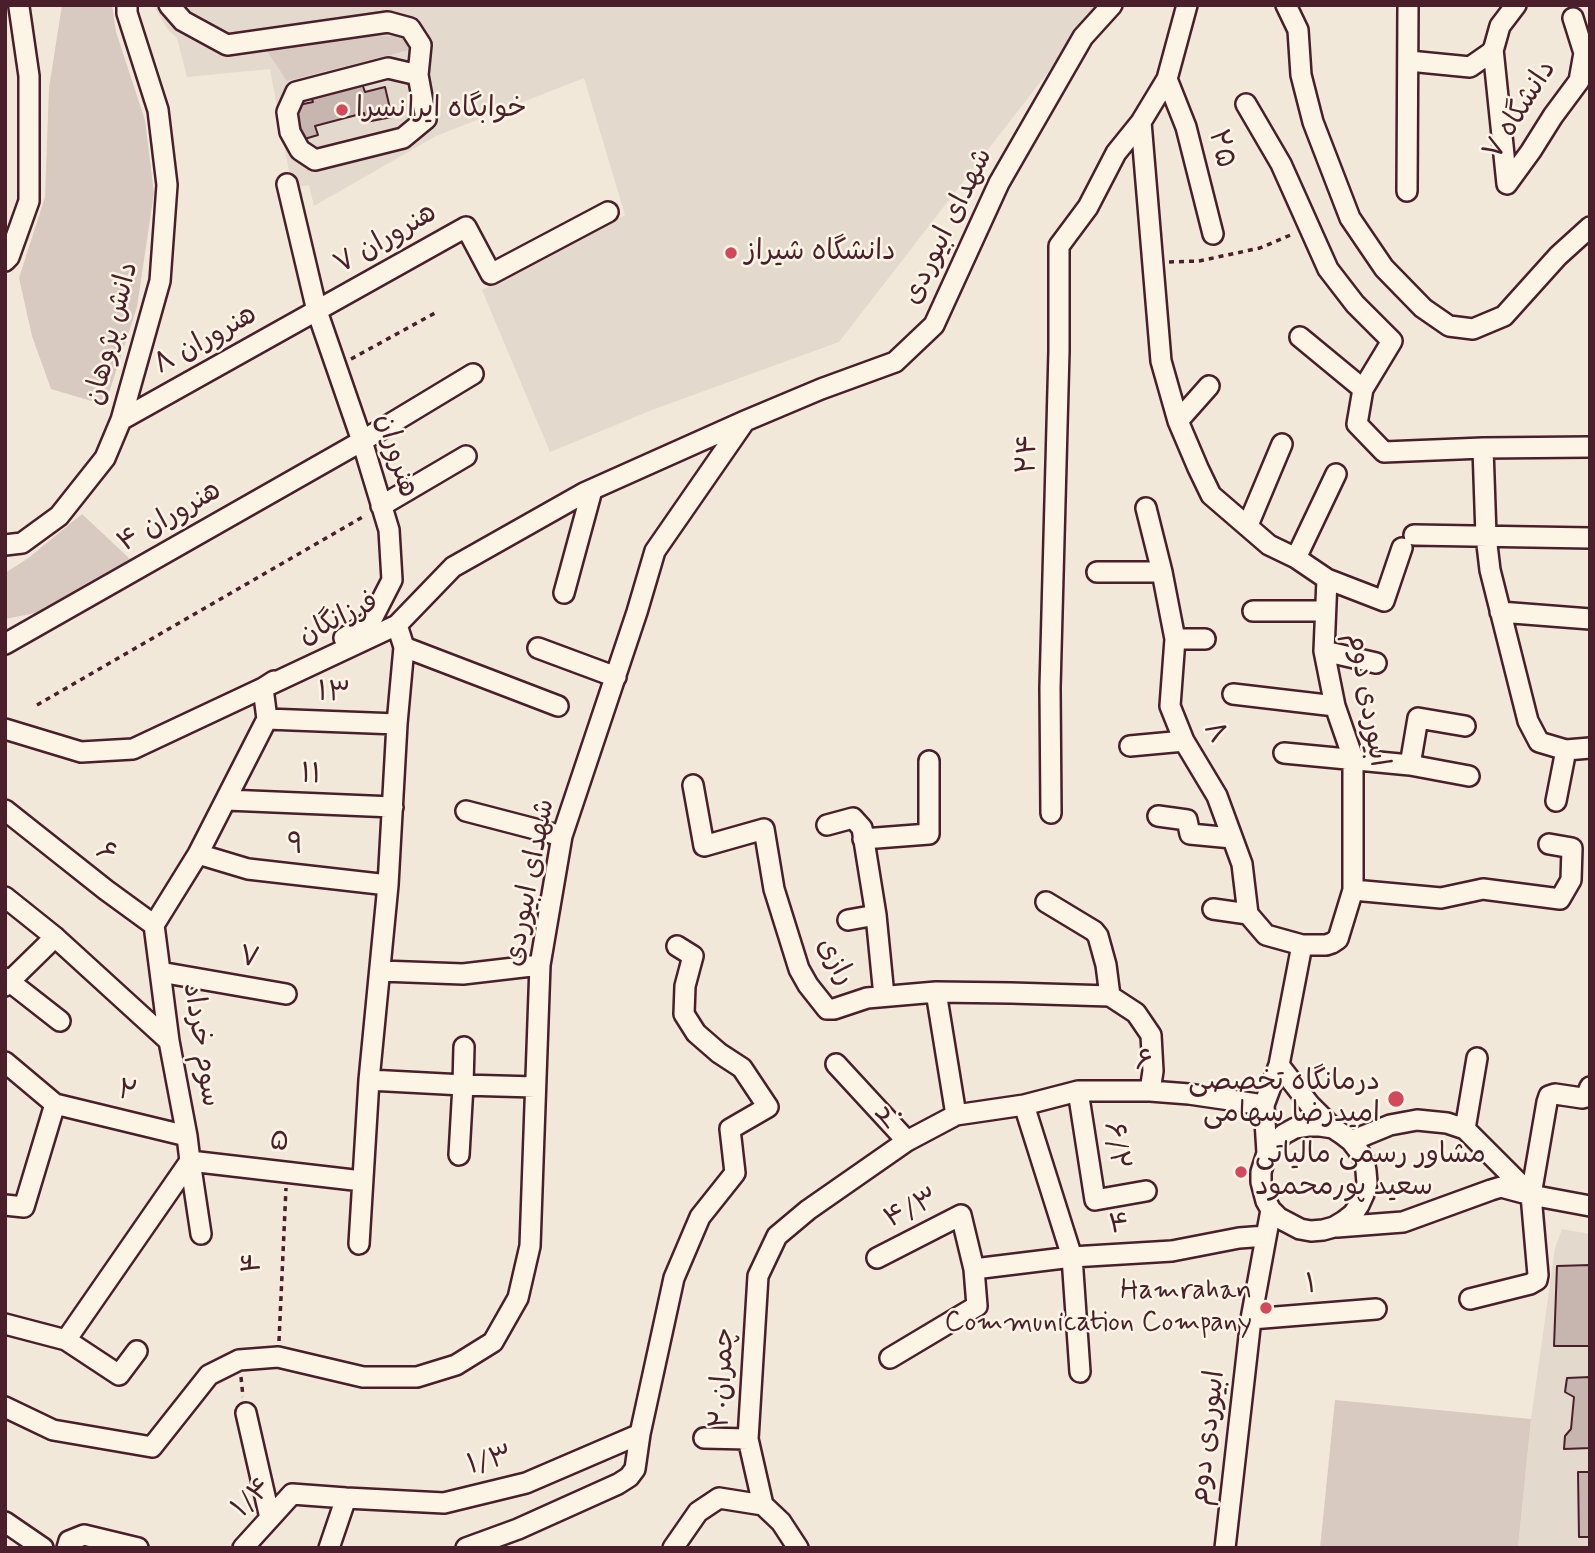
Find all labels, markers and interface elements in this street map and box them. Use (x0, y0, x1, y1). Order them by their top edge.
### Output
street label: ۷ دانشگاه (1477, 55, 1565, 167)
place label: خوابگاه ایرانسرا (356, 93, 527, 127)
marker: خوابگاه ایرانسرا (334, 102, 350, 118)
street label: ۲۵ (1199, 126, 1241, 172)
street label: شهدای ابیوردی (897, 143, 1001, 311)
street label: هنروران ۷ (329, 197, 443, 283)
place label: دانشگاه شیراز (745, 236, 896, 270)
marker: دانشگاه شیراز (723, 245, 739, 261)
street label: دانش پژوهان (79, 259, 147, 409)
street label: هنروران ۸ (149, 299, 263, 383)
street label: هنروران (366, 410, 424, 502)
street label: ۲۴ (1012, 433, 1046, 475)
street label: هنروران ۴ (112, 475, 228, 561)
street label: فرزانگان (294, 586, 384, 654)
street label: ابیوردی دوم (1338, 630, 1394, 770)
street label: ۱۳ (317, 677, 351, 711)
street label: ۸ (1195, 716, 1233, 750)
street label: ۱۱ (300, 759, 322, 793)
street label: شهدای ابیوردی (498, 796, 564, 970)
street label: ۹ (284, 828, 306, 864)
street label: ۶ (88, 836, 122, 872)
street label: رازی (807, 932, 861, 992)
street label: ۷ (236, 941, 262, 977)
street label: سوم خرداد (174, 981, 226, 1109)
street label: ۶ (1135, 1046, 1153, 1080)
place label: درمانگاه تخصصی امیدرضا سهامی (1188, 1066, 1380, 1132)
street label: ۲ (114, 1075, 140, 1111)
marker: درمانگاه تخصصی امیدرضا سهامی (1386, 1089, 1406, 1109)
street label: ۲۰ (871, 1097, 913, 1141)
street label: ۶/۲ (1095, 1120, 1135, 1172)
street label: ۵ (267, 1125, 291, 1161)
place label: مشاور رسمی مالیاتی سعید پورمحمود (1255, 1139, 1486, 1205)
marker: مشاور رسمی مالیاتی سعید پورمحمود (1233, 1164, 1249, 1180)
street label: ۴/۳ (879, 1183, 945, 1237)
street label: ۴ (1107, 1209, 1131, 1243)
street label: ۴ (237, 1252, 271, 1274)
street label: ۱ (1304, 1269, 1318, 1303)
place label: Hamrahan Communication Company (944, 1275, 1252, 1341)
marker: Hamrahan Communication Company (1258, 1300, 1274, 1316)
street label: چمران۲۰ (705, 1327, 743, 1429)
street label: ابیوردی دوم (1184, 1369, 1234, 1507)
street label: ۱/۳ (464, 1440, 516, 1484)
street label: ۱/۴ (226, 1472, 280, 1526)

